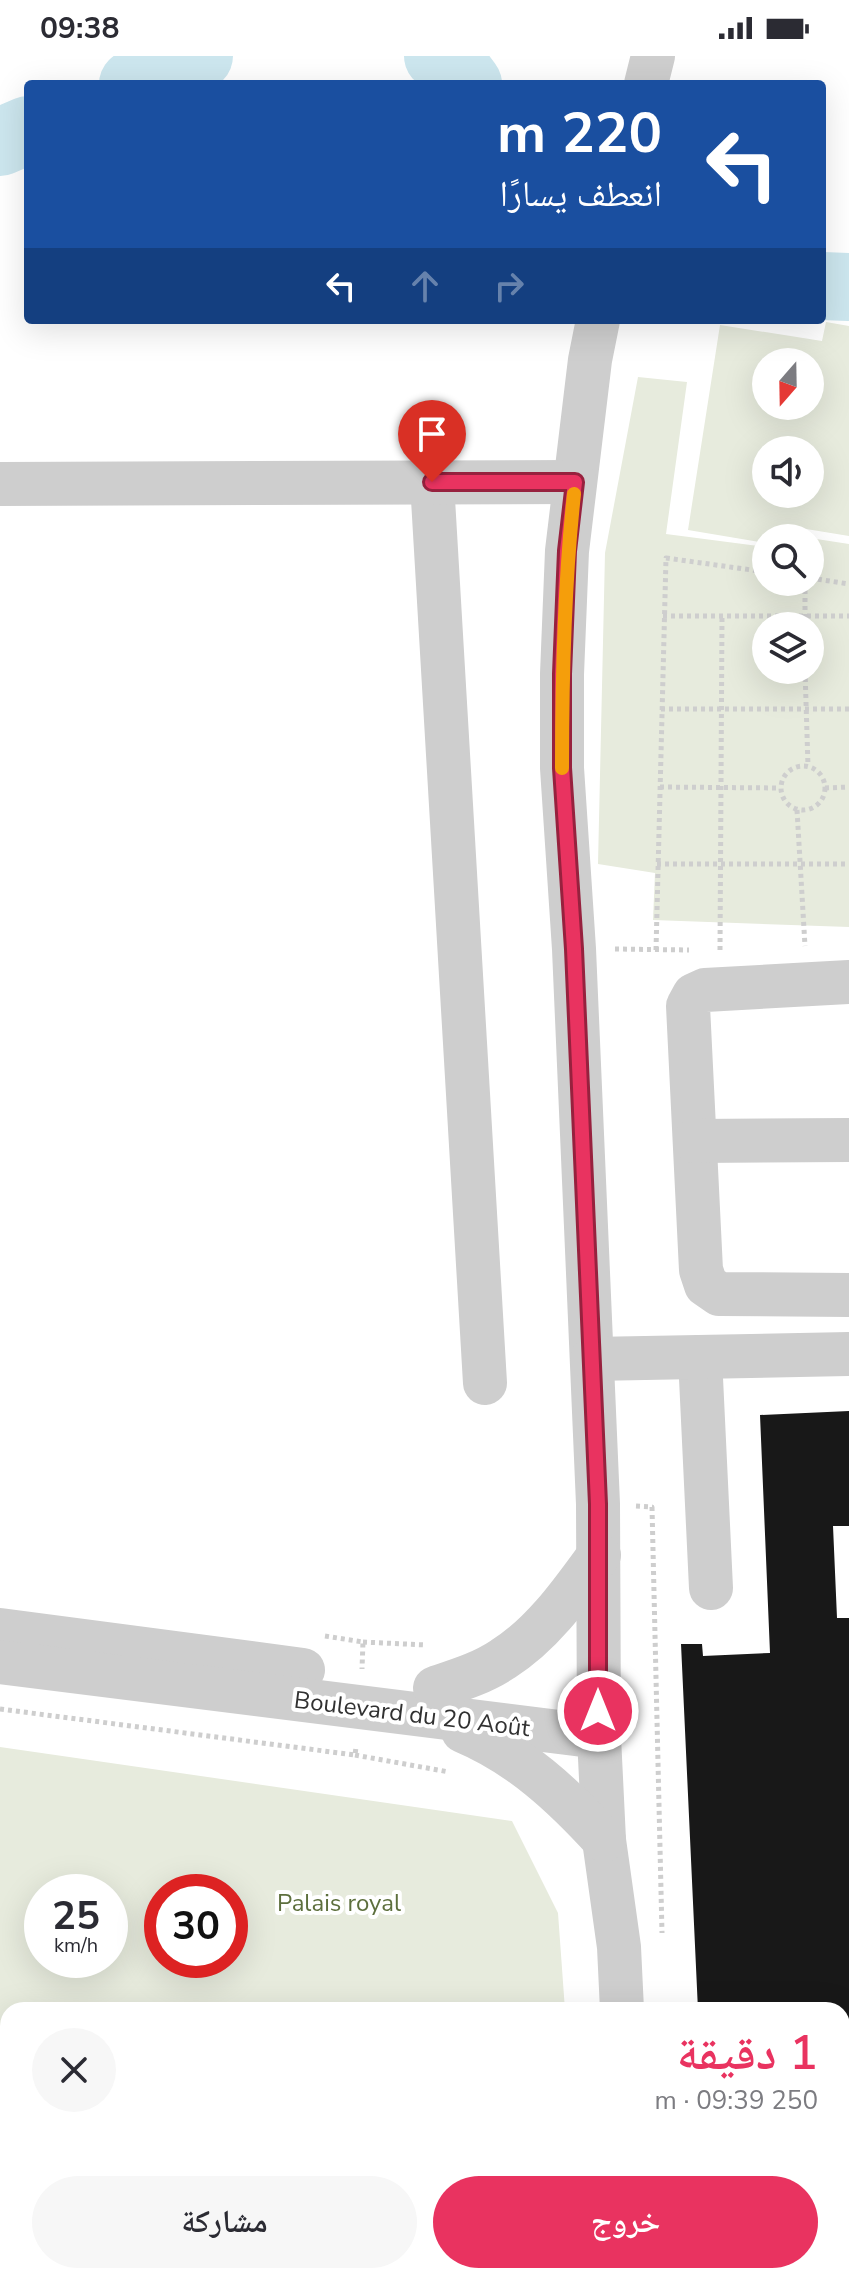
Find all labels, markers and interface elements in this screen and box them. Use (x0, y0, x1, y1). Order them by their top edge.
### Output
text: 09:38 (40, 8, 119, 49)
text: 220 m (497, 95, 662, 172)
icon: left (690, 112, 794, 216)
text: انعطف يسارًا (500, 170, 662, 219)
icon: left (319, 264, 363, 308)
icon: ahead (403, 264, 447, 308)
icon: right (487, 264, 531, 308)
north arrow (752, 348, 824, 420)
map controls (752, 348, 824, 684)
pin (398, 400, 466, 482)
icon: arrive (410, 412, 454, 456)
button: sound (752, 436, 824, 508)
button: search (752, 524, 824, 596)
button: layers (752, 612, 824, 684)
position arrow (556, 1669, 640, 1753)
street label: Boulevard du 20 Août (292, 1684, 532, 1744)
speed limit sign: 30 (144, 1874, 248, 1978)
park label: Palais royal (277, 1887, 401, 1919)
text: 25 (52, 1889, 100, 1943)
text: km/h (54, 1932, 98, 1959)
text: 1 دقيقة (677, 2020, 818, 2086)
button: close (32, 2028, 116, 2112)
text: 250 m · 09:39 (655, 2083, 818, 2118)
button: مشاركة (32, 2176, 417, 2268)
button: خروج (433, 2176, 818, 2268)

